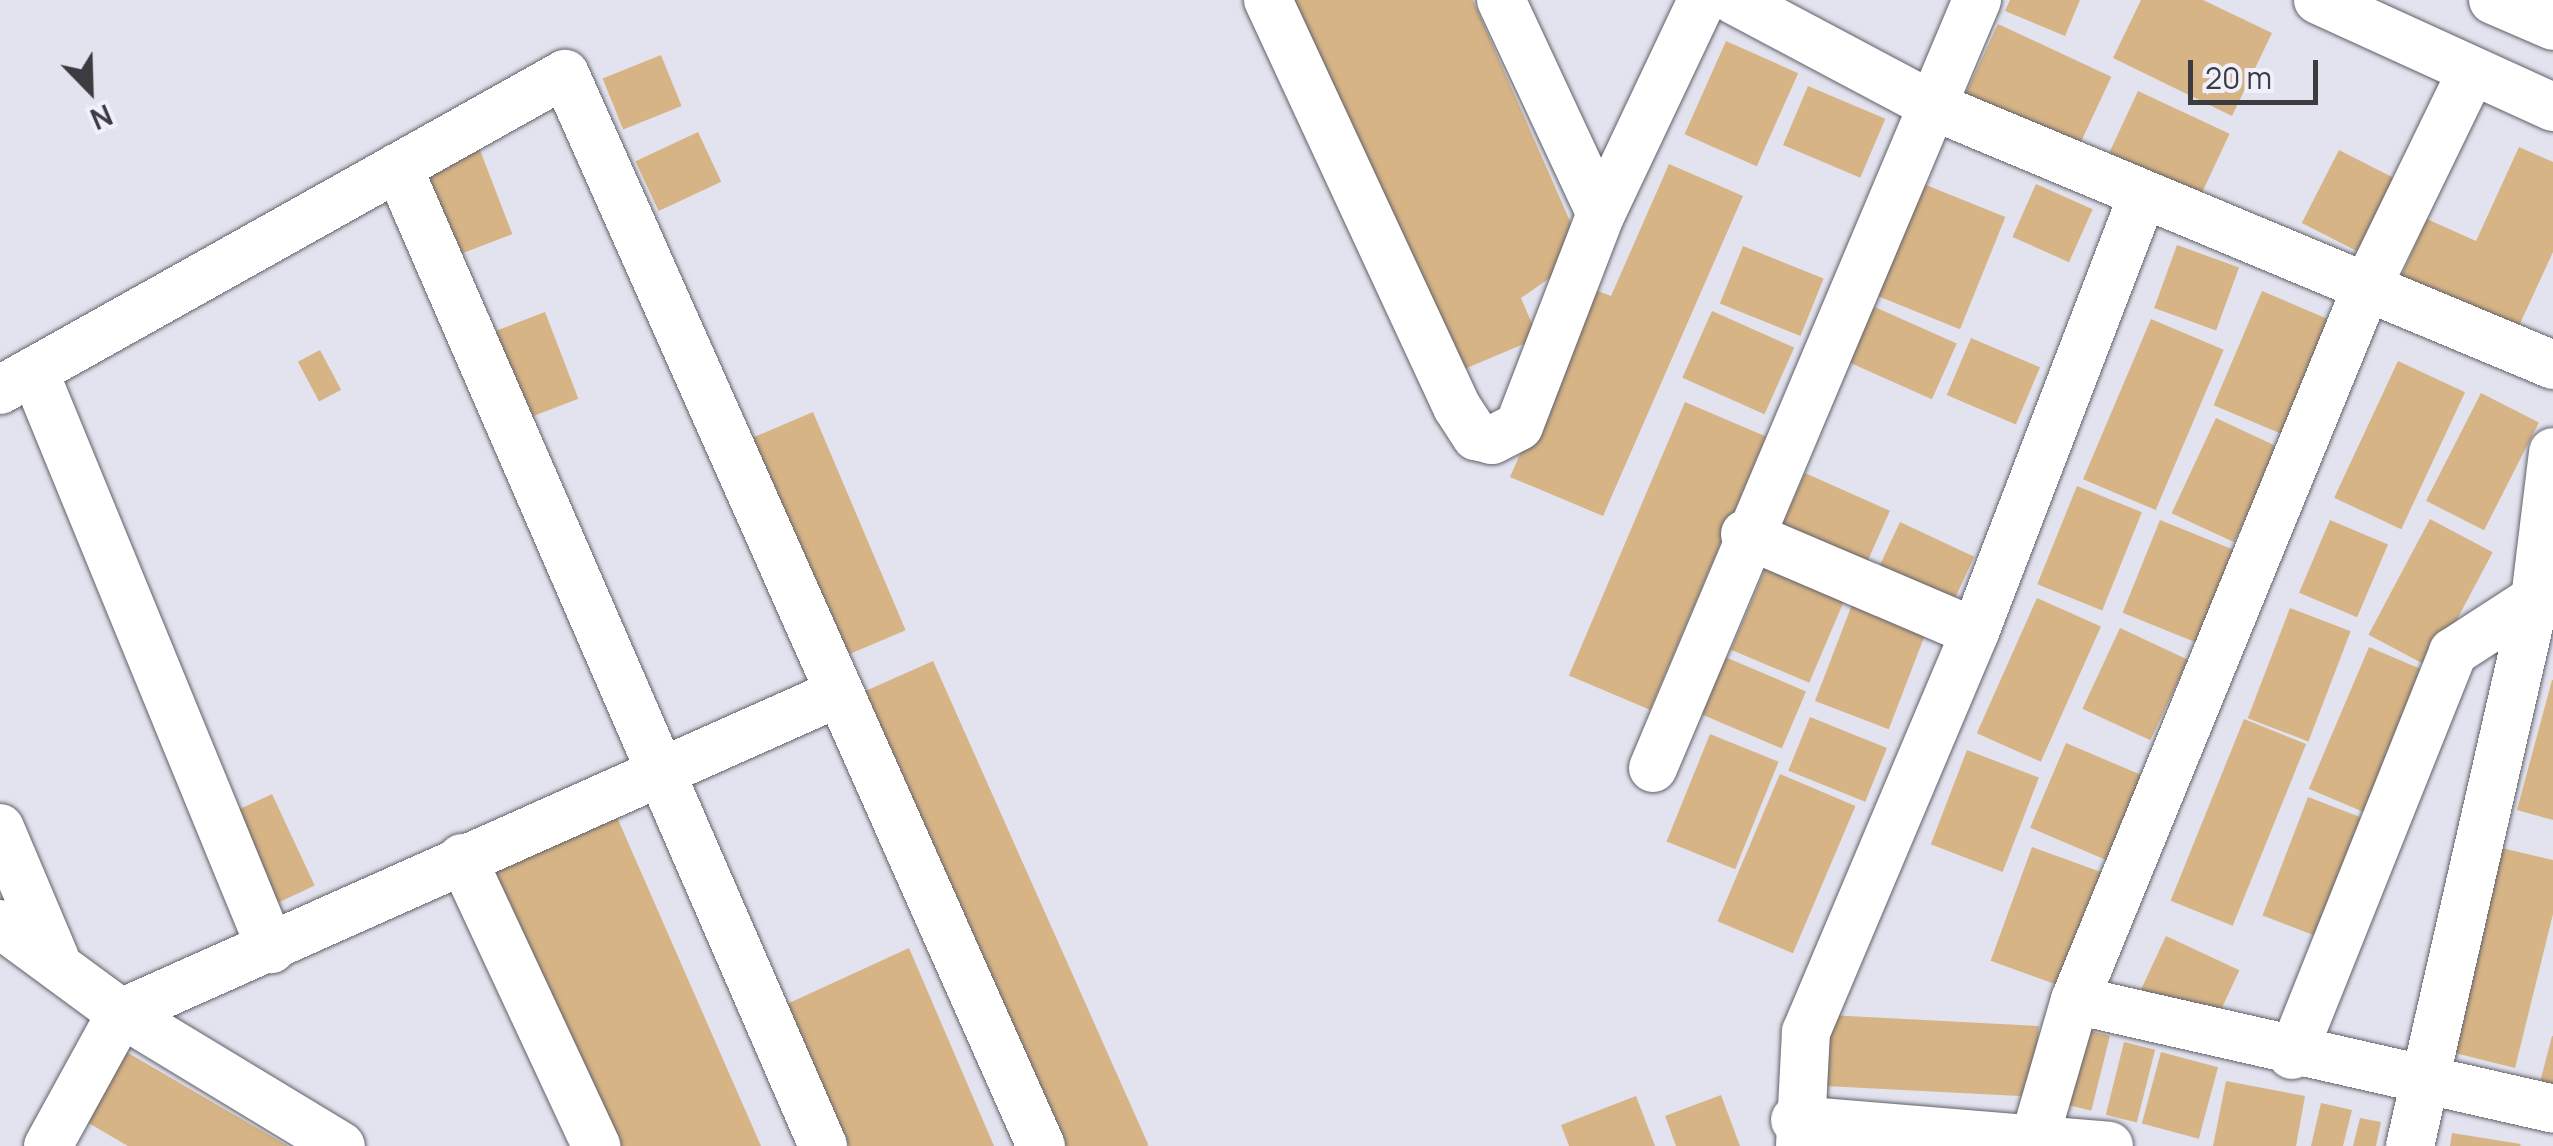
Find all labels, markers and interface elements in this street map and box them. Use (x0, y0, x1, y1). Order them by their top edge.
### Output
north arrow (40, 40, 140, 140)
scale bar (2193, 40, 2323, 102)
text: 20 m (2205, 57, 2272, 98)
text: N (85, 96, 118, 139)

